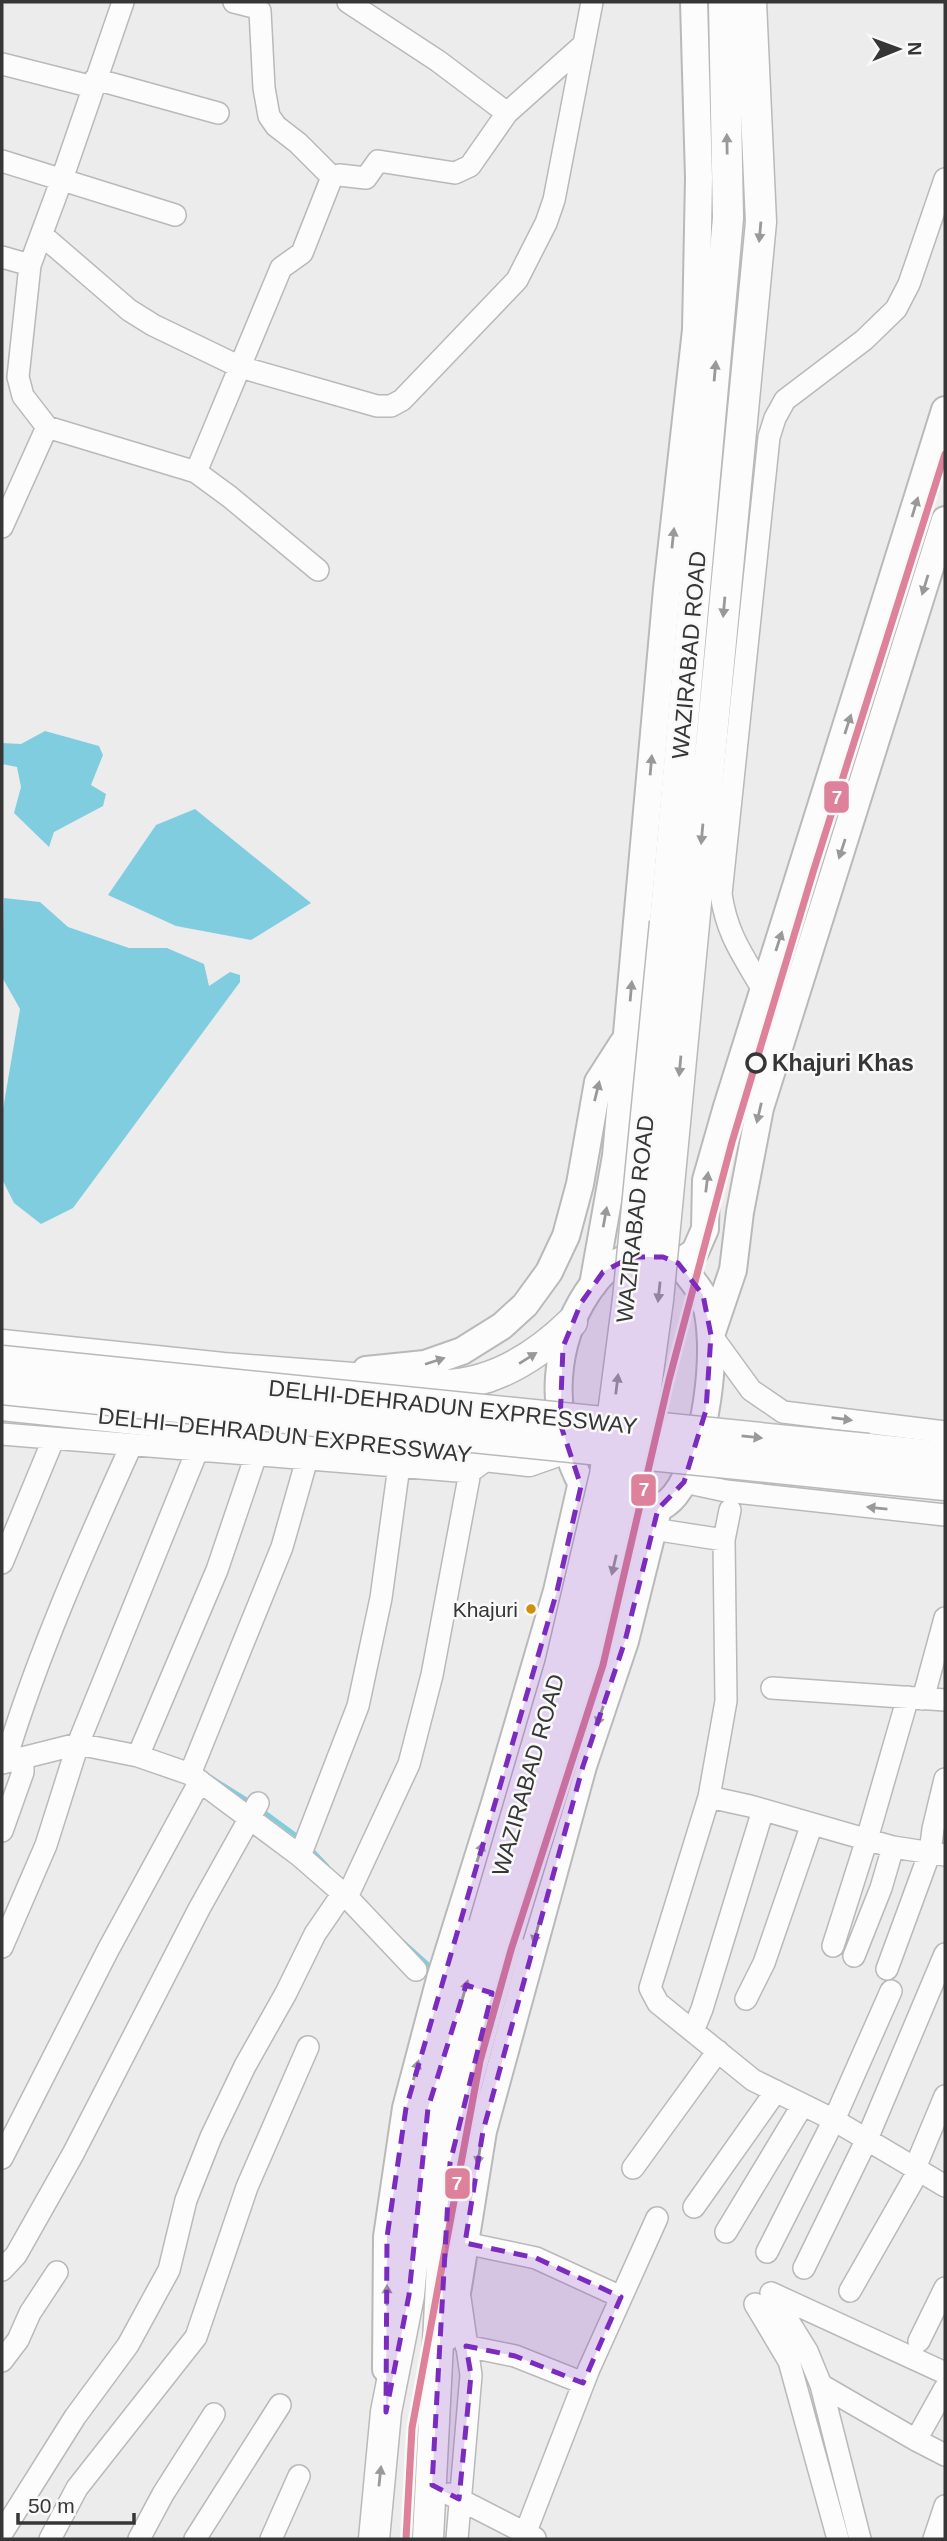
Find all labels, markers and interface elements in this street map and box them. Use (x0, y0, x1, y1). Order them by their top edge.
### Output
north arrow (863, 14, 933, 84)
text: N (904, 42, 925, 56)
one-way arrow (721, 133, 732, 155)
one-way arrow (754, 222, 765, 244)
one-way arrow (709, 360, 720, 382)
one-way arrow (911, 496, 921, 517)
one-way arrow (667, 527, 678, 549)
street label: WAZIRABAD ROAD (667, 550, 711, 760)
one-way arrow (920, 575, 930, 596)
one-way arrow (718, 597, 729, 619)
one-way arrow (843, 713, 853, 734)
one-way arrow (646, 754, 657, 776)
line badge: 7 (823, 780, 850, 814)
text: 7 (832, 787, 842, 808)
one-way arrow (697, 823, 708, 845)
one-way arrow (836, 839, 847, 860)
one-way arrow (774, 930, 785, 951)
one-way arrow (625, 980, 636, 1002)
place label: Khajuri Khas (772, 1050, 914, 1076)
marker: Khajuri Khas (746, 1053, 766, 1073)
one-way arrow (674, 1055, 685, 1077)
one-way arrow (592, 1080, 603, 1102)
one-way arrow (754, 1102, 765, 1124)
street label: WAZIRABAD ROAD (611, 1114, 659, 1324)
one-way arrow (702, 1171, 713, 1193)
one-way arrow (600, 1206, 611, 1228)
one-way arrow (653, 1281, 664, 1303)
one-way arrow (518, 1352, 538, 1365)
one-way arrow (424, 1355, 445, 1365)
one-way arrow (611, 1372, 622, 1394)
street label: DELHI-DEHRADUN EXPRESSWAY (267, 1375, 639, 1439)
street label: DELHI–DEHRADUN EXPRESSWAY (97, 1402, 473, 1468)
one-way arrow (831, 1414, 853, 1425)
one-way arrow (741, 1432, 763, 1443)
line badge: 7 (630, 1473, 657, 1507)
text: 7 (639, 1479, 649, 1500)
one-way arrow (866, 1502, 888, 1513)
one-way arrow (608, 1554, 619, 1576)
place label: Khajuri (453, 1598, 518, 1621)
marker: Khajuri (524, 1602, 538, 1616)
street label: WAZIRABAD ROAD (487, 1671, 569, 1879)
one-way arrow (594, 1706, 605, 1727)
one-way arrow (475, 1841, 486, 1862)
one-way arrow (530, 1924, 541, 1946)
one-way arrow (460, 1979, 470, 2000)
one-way arrow (411, 2059, 422, 2081)
one-way arrow (473, 2144, 484, 2166)
line badge: 7 (444, 2167, 471, 2200)
text: 7 (452, 2173, 462, 2194)
one-way arrow (381, 2284, 393, 2306)
one-way arrow (375, 2465, 386, 2487)
scale bar (18, 2482, 133, 2526)
text: 50 m (28, 2494, 75, 2517)

